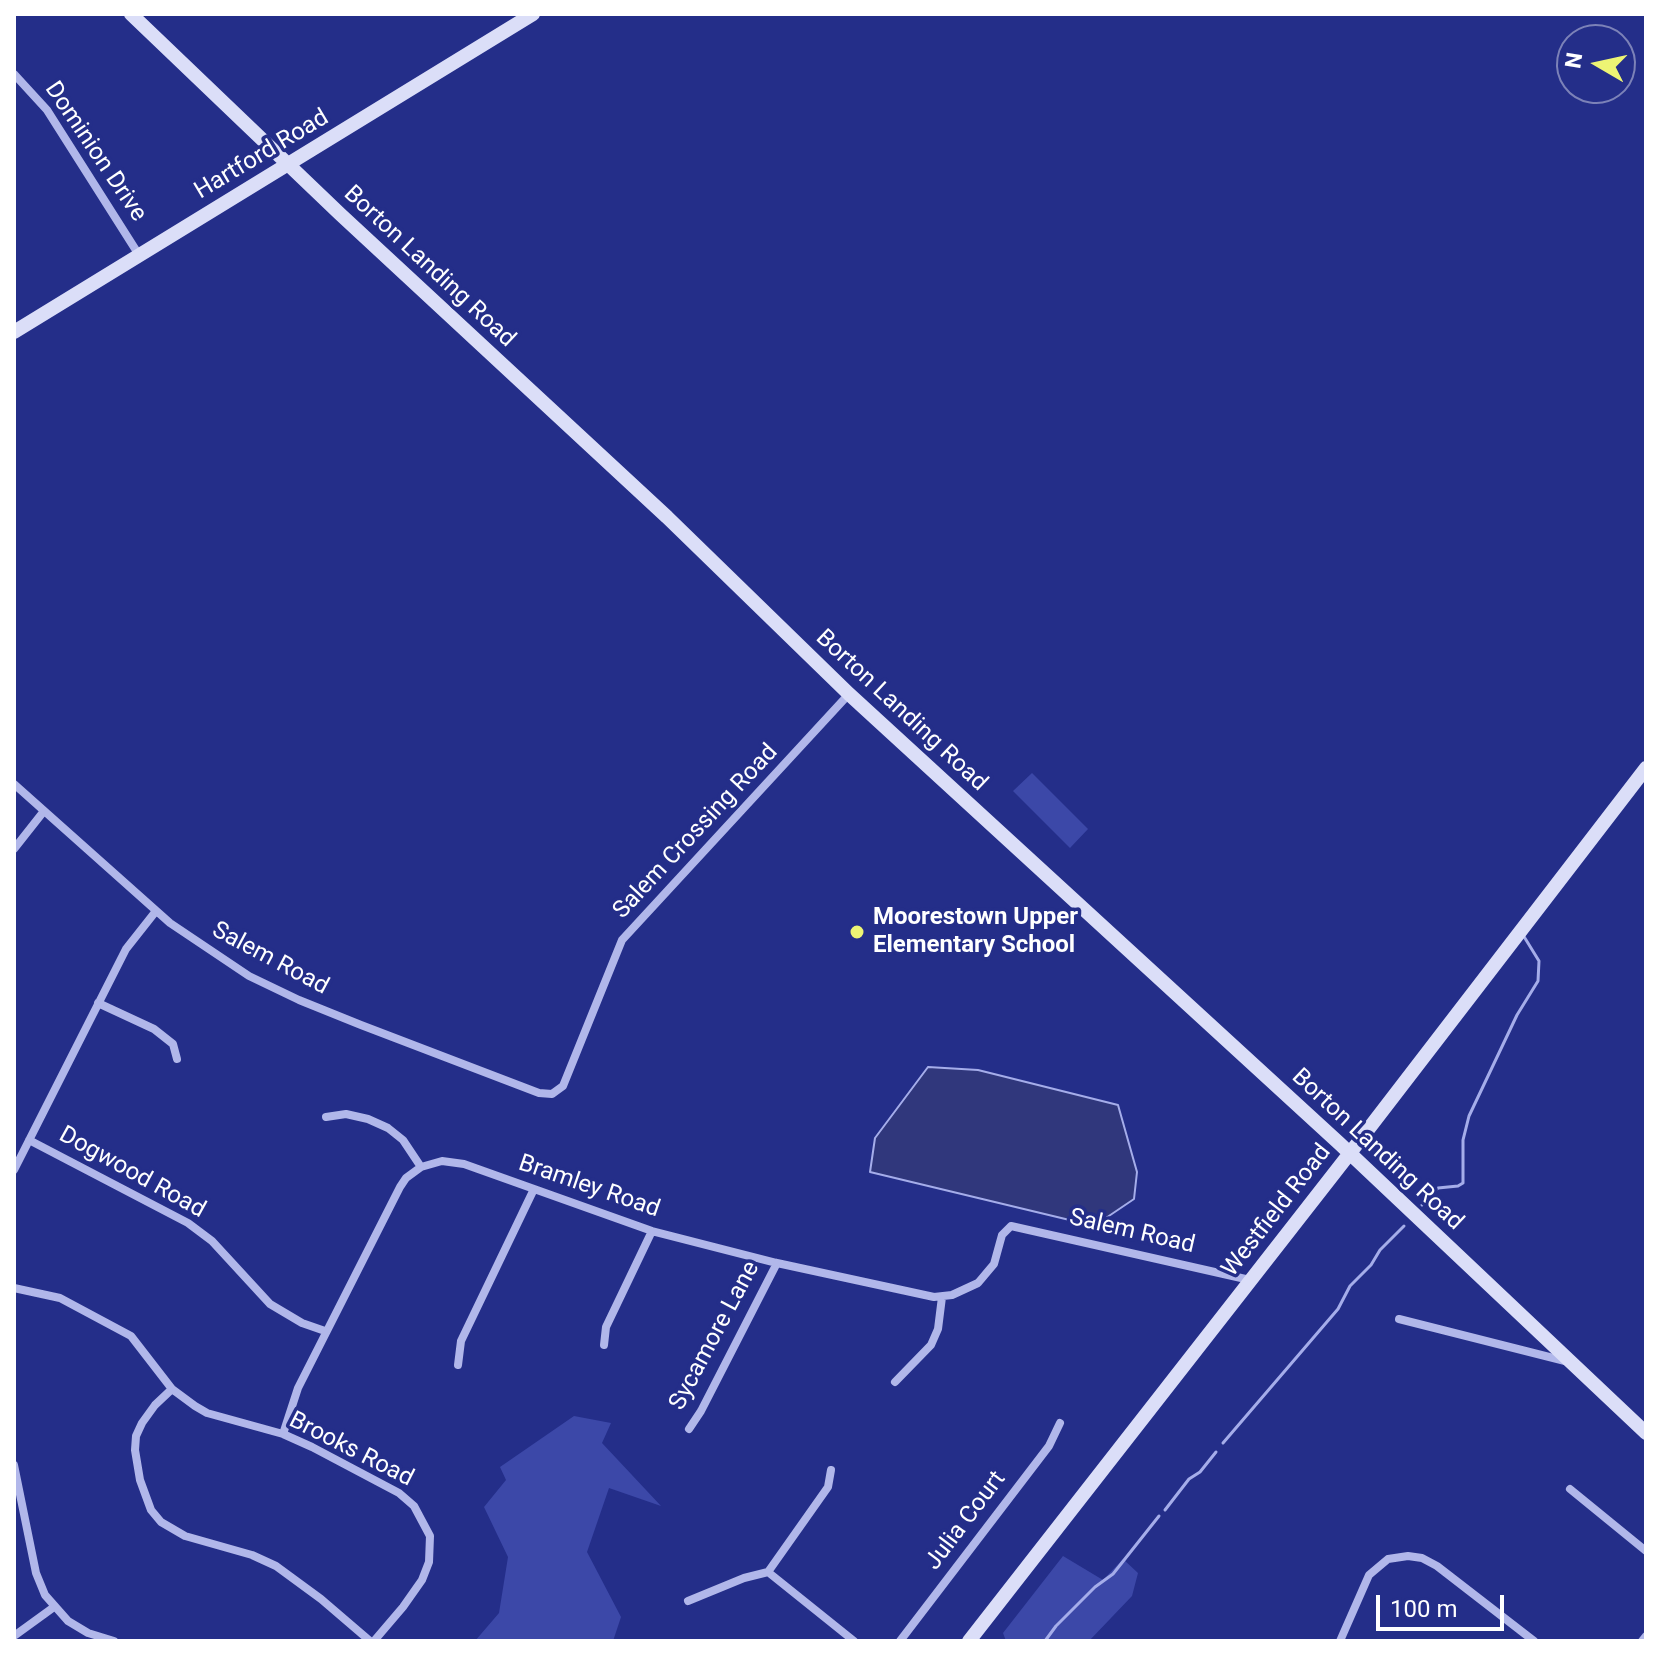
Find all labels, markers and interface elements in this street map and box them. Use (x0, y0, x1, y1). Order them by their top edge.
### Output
north arrow (1556, 24, 1636, 104)
text: N (1560, 51, 1587, 70)
street label: Dominion Drive (38, 77, 152, 227)
street label: Hartford Road (190, 104, 334, 206)
street label: Borton Landing Road (337, 180, 521, 354)
street label: Borton Landing Road (809, 624, 993, 798)
street label: Salem Crossing Road (608, 739, 784, 925)
place label: Moorestown Upper Elementary School (873, 904, 1078, 960)
street label: Salem Road (207, 916, 333, 1002)
marker: Moorestown Upper Elementary School (848, 923, 866, 941)
street label: Borton Landing Road (1285, 1063, 1469, 1237)
street label: Dogwood Road (54, 1121, 210, 1225)
street label: Westfield Road (1216, 1139, 1338, 1283)
street label: Bramley Road (515, 1149, 663, 1225)
street label: Salem Road (1066, 1204, 1198, 1260)
street label: Sycamore Lane (664, 1257, 766, 1415)
street label: Brooks Road (284, 1406, 418, 1494)
street label: Julia Court (920, 1466, 1012, 1576)
scale bar (1380, 1579, 1508, 1629)
text: 100 m (1390, 1595, 1457, 1623)

